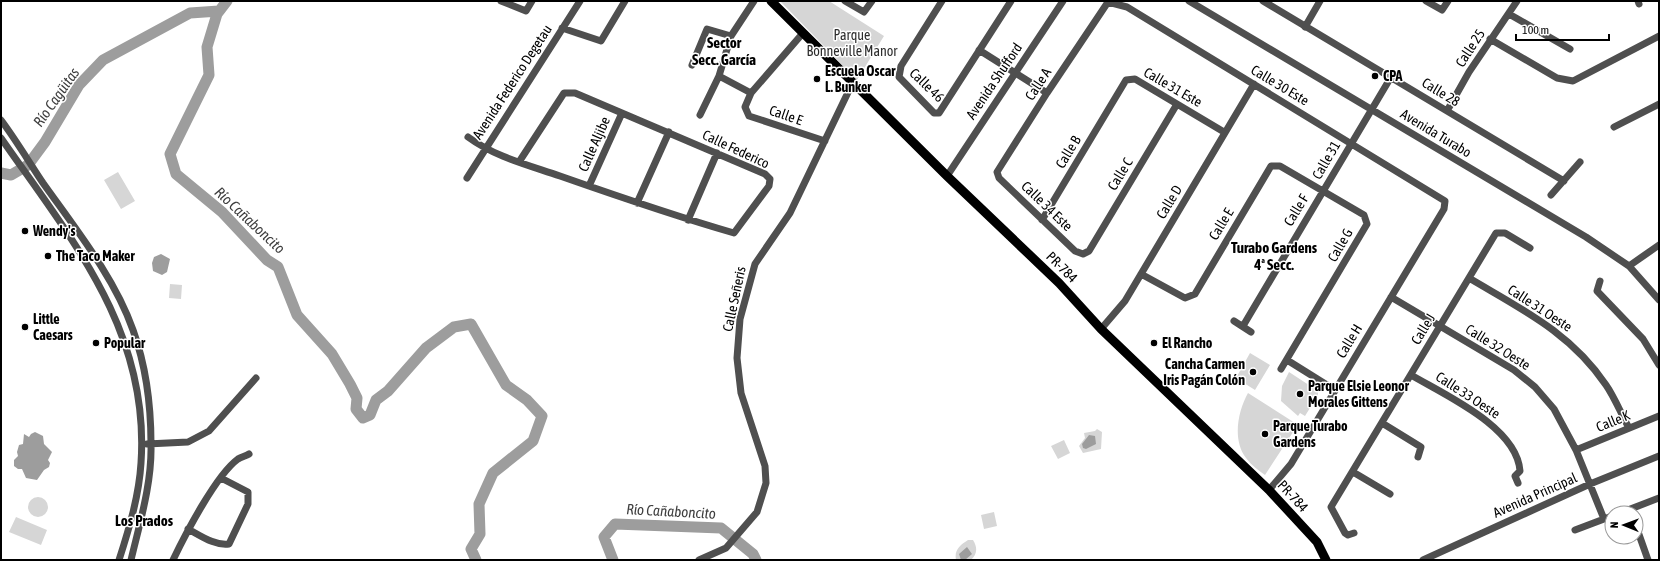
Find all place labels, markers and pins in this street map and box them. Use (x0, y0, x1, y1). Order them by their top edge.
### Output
place label: Escuela Oscar L. Bunker (825, 63, 896, 95)
place label: CPA (1383, 68, 1403, 84)
marker: CPA (1370, 71, 1380, 81)
marker: Escuela Oscar L. Bunker (812, 74, 822, 84)
place label: Wendy's (32, 223, 76, 239)
marker: Wendy's (20, 226, 30, 236)
place label: The Taco Maker (56, 248, 135, 264)
marker: The Taco Maker (43, 251, 53, 261)
place label: Little Caesars (33, 311, 73, 343)
marker: Little Caesars (20, 322, 30, 332)
place label: Popular (104, 335, 146, 351)
place label: El Rancho (1162, 335, 1213, 351)
marker: Popular (91, 338, 101, 348)
marker: El Rancho (1149, 338, 1159, 348)
place label: Cancha Carmen Iris Pagán Colón (1163, 356, 1245, 388)
marker: Cancha Carmen Iris Pagán Colón (1248, 367, 1258, 377)
place label: Parque Elsie Leonor Morales Gittens (1308, 378, 1410, 410)
marker: Parque Elsie Leonor Morales Gittens (1295, 389, 1305, 399)
place label: Parque Turabo Gardens (1273, 418, 1348, 450)
marker: Parque Turabo Gardens (1260, 429, 1270, 439)

